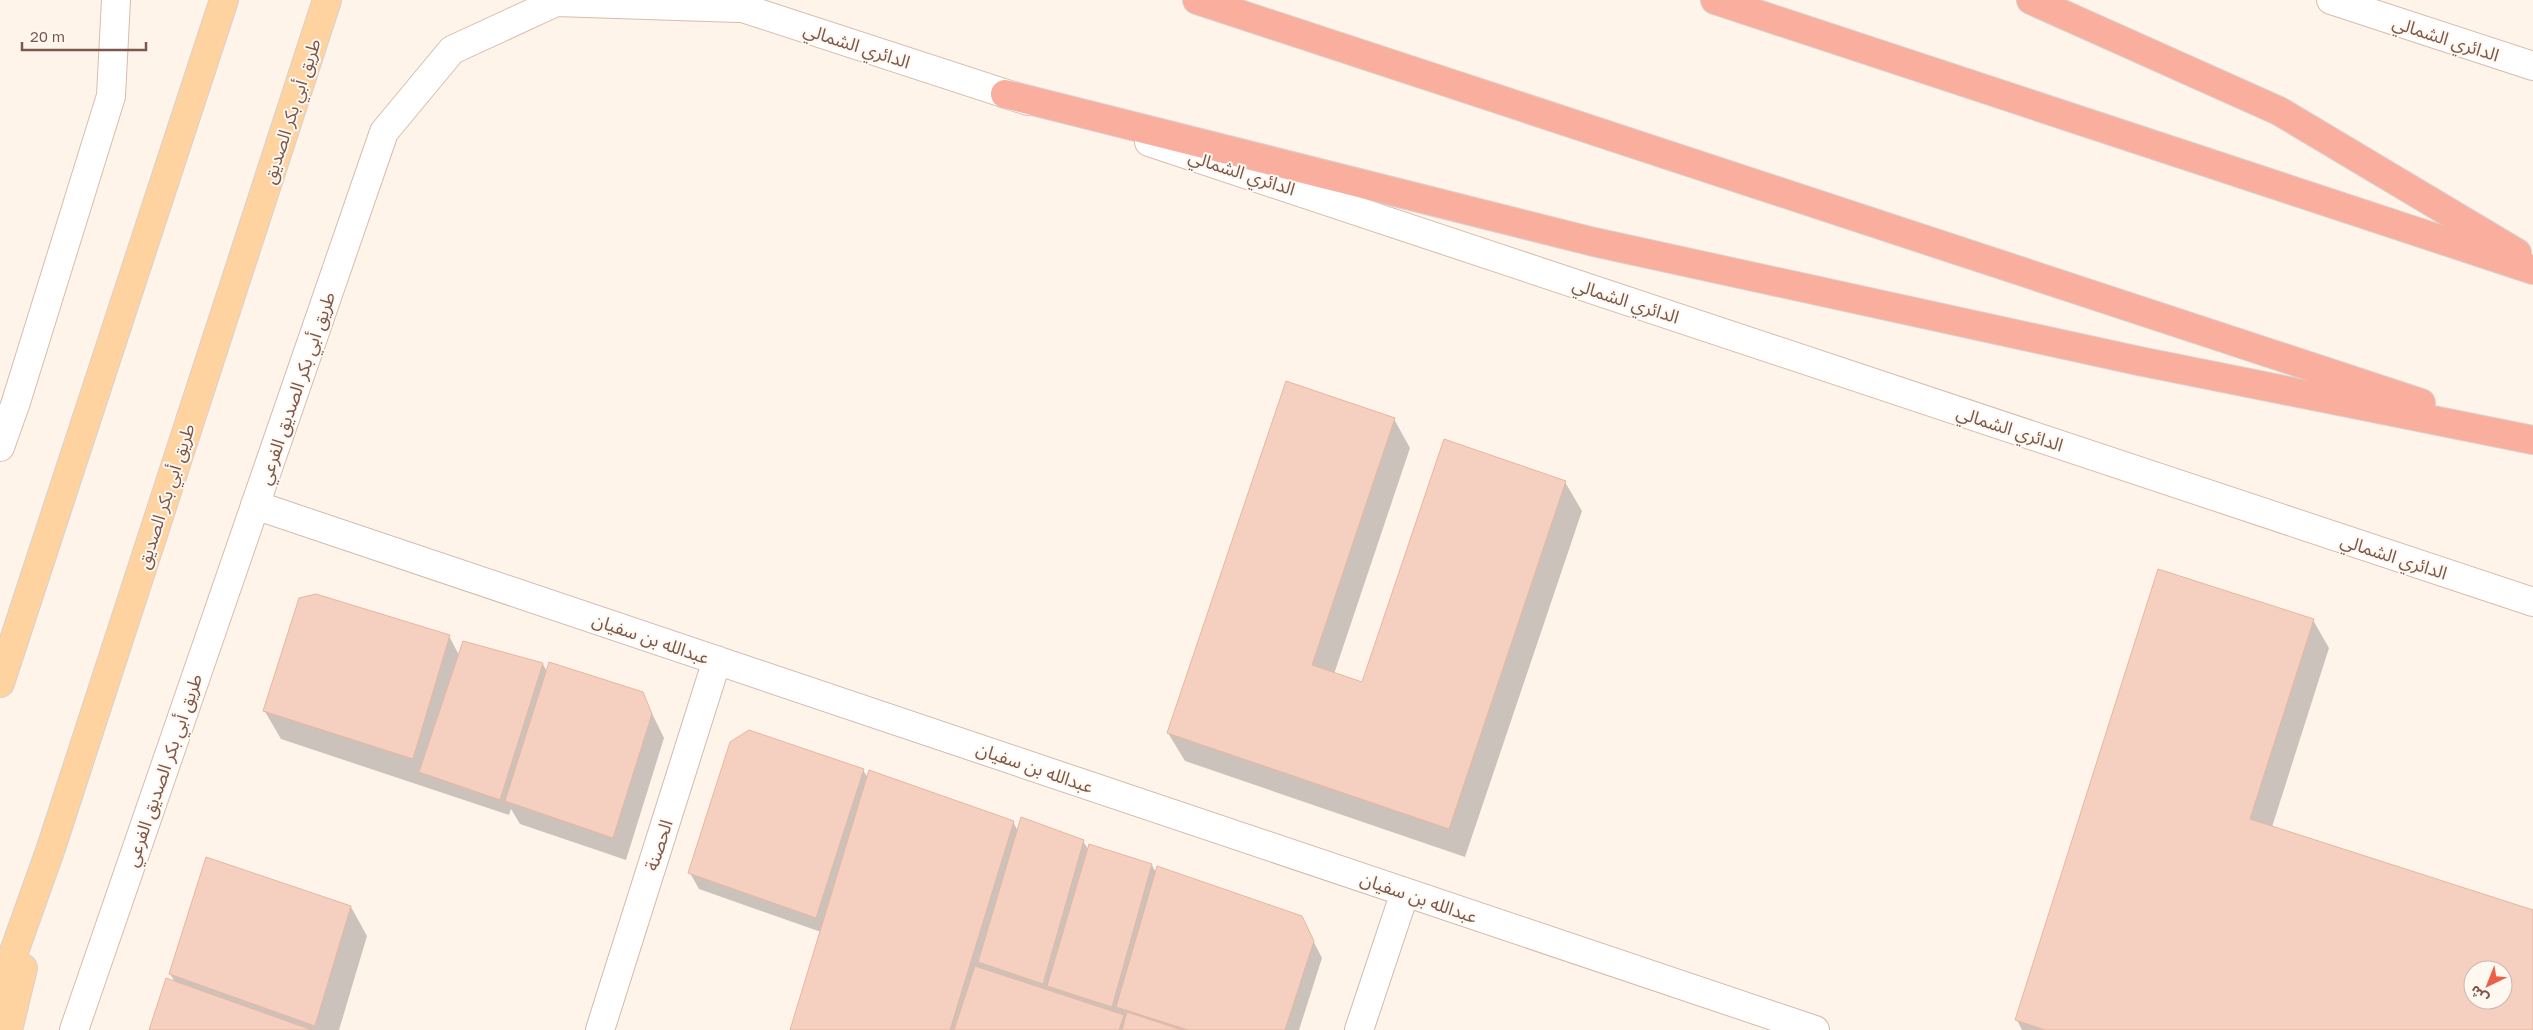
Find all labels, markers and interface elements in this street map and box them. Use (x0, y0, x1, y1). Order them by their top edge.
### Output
street label: الدائري الشمالي (2389, 10, 2502, 69)
street label: الدائري الشمالي (800, 17, 913, 76)
scale bar (22, 20, 146, 52)
text: 20 m (30, 27, 65, 45)
street label: طريق أبي بكر الصديق (257, 36, 328, 187)
street label: الدائري الشمالي (1185, 144, 1298, 203)
street label: الدائري الشمالي (1569, 272, 1682, 331)
street label: طريق أبي بكر الصديق الفرعي (253, 289, 342, 488)
street label: الدائري الشمالي (1953, 400, 2066, 459)
street label: طريق أبي بكر الصديق (131, 421, 202, 572)
street label: الدائري الشمالي (2337, 528, 2450, 587)
street label: عبدالله بن سفيان (589, 608, 712, 669)
street label: طريق أبي بكر الصديق الفرعي (120, 671, 209, 870)
street label: عبدالله بن سفيان (973, 737, 1096, 798)
street label: الحصنة (639, 817, 677, 873)
street label: عبدالله بن سفيان (1357, 867, 1480, 928)
north arrow (2463, 960, 2513, 1010)
text: ش (2466, 982, 2492, 1008)

